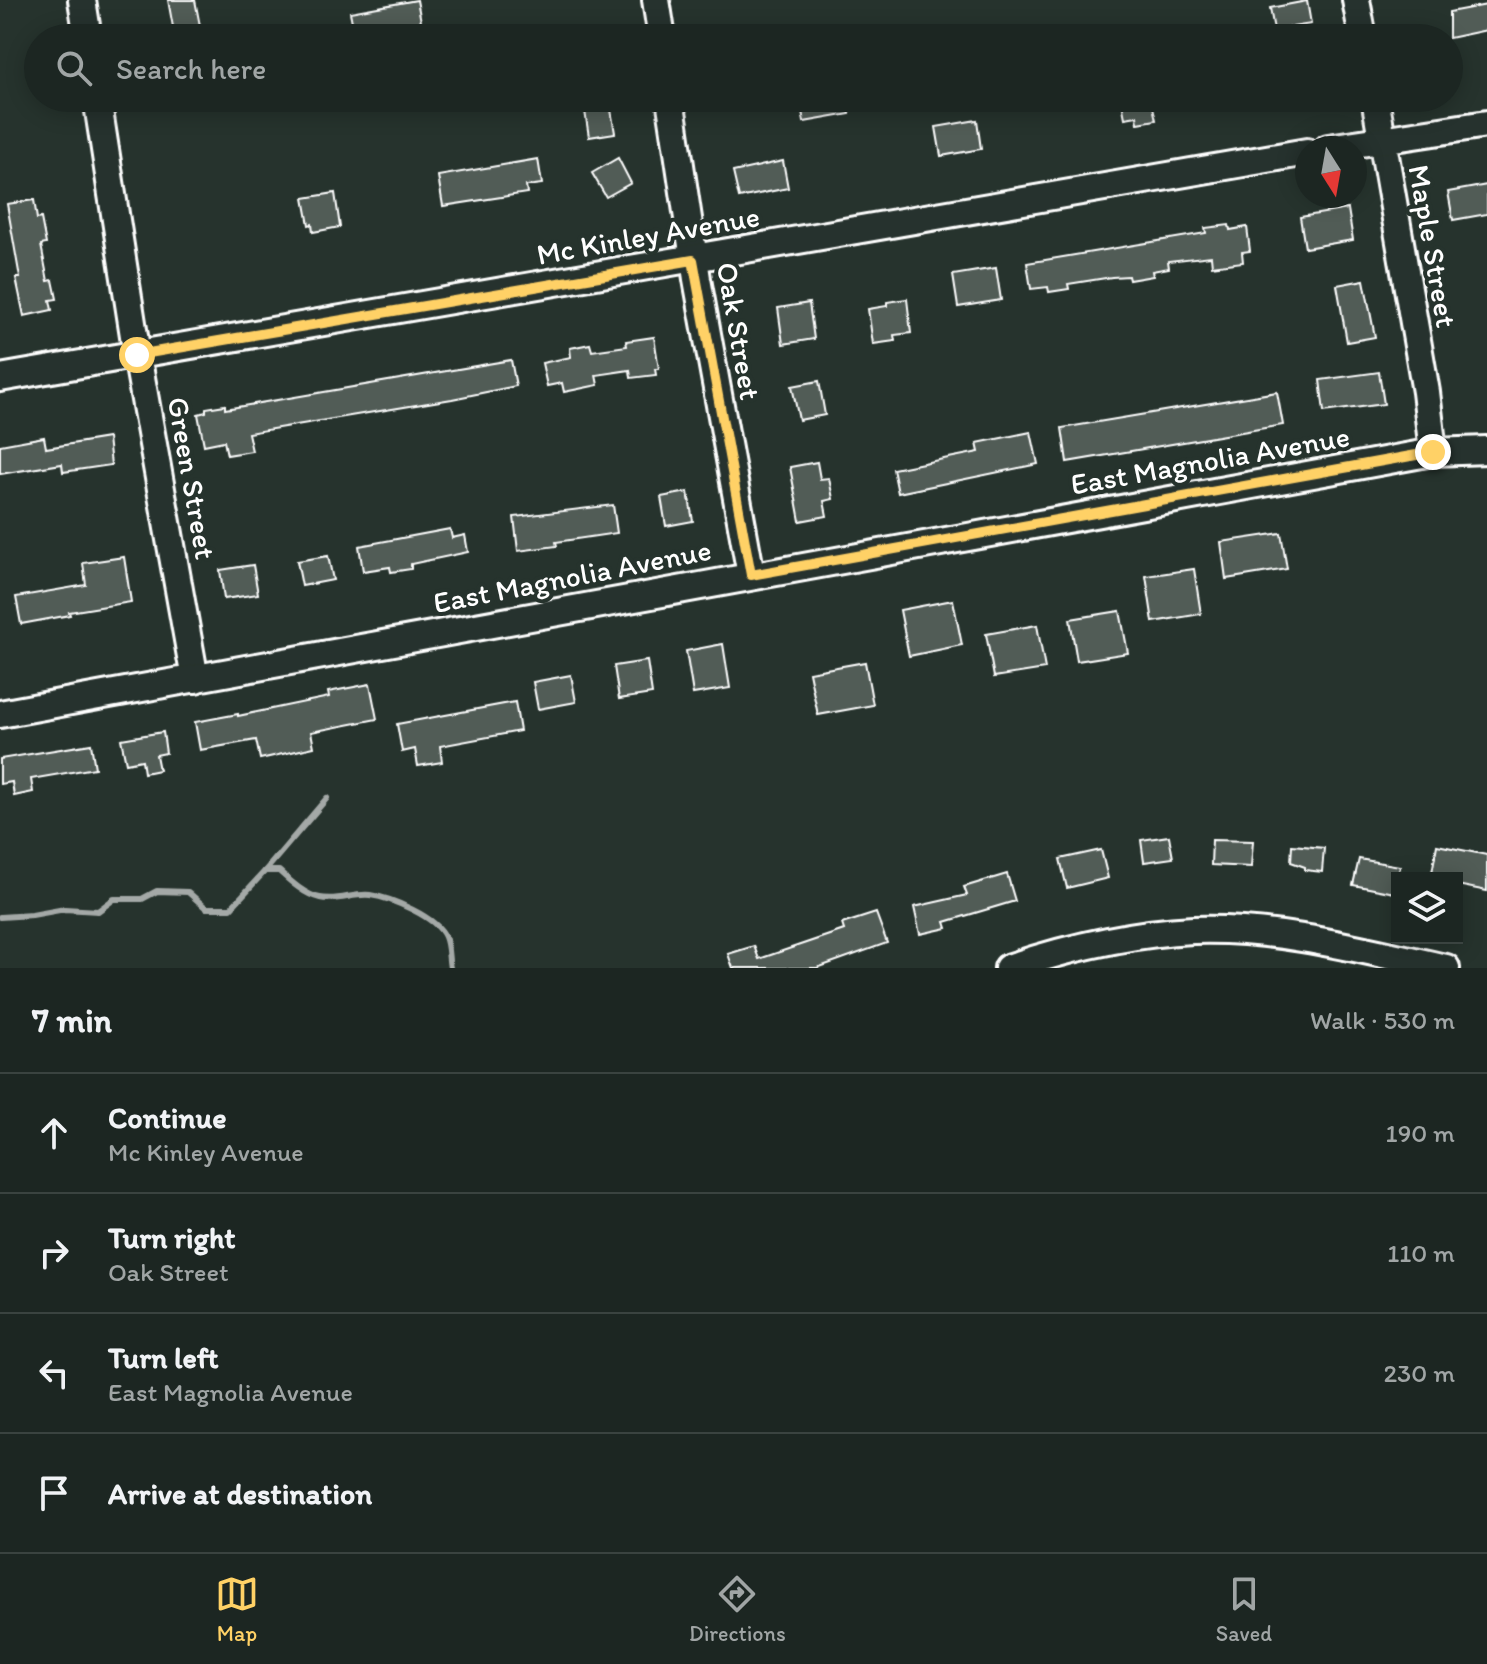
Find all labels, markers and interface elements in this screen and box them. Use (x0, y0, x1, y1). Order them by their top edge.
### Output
search box (24, 24, 1463, 112)
icon: search (52, 46, 96, 90)
text: Search here (116, 50, 266, 87)
north arrow (1295, 136, 1367, 208)
street label: Maple Street (1400, 162, 1466, 330)
street label: Mc Kinley Avenue (534, 197, 762, 273)
street label: Oak Street (709, 259, 769, 403)
route start (119, 337, 155, 373)
street label: Green Street (160, 394, 224, 562)
street label: East Magnolia Avenue (1068, 417, 1352, 503)
route end (1415, 434, 1451, 470)
street label: East Magnolia Avenue (430, 531, 714, 621)
map controls (1391, 872, 1463, 944)
button: layers (1391, 872, 1463, 944)
text: 7 min (32, 1000, 112, 1041)
text: Walk · 530 m (1310, 1004, 1455, 1036)
text: Continue (108, 1099, 227, 1136)
icon: ahead (32, 1111, 76, 1155)
text: 190 m (1386, 1117, 1455, 1149)
text: Mc Kinley Avenue (108, 1136, 304, 1168)
text: Turn right (108, 1219, 236, 1256)
icon: right (32, 1231, 76, 1275)
text: 110 m (1387, 1237, 1455, 1269)
text: Oak Street (108, 1256, 229, 1288)
text: Turn left (108, 1339, 219, 1376)
icon: left (32, 1351, 76, 1395)
text: 230 m (1383, 1357, 1455, 1389)
text: East Magnolia Avenue (108, 1376, 353, 1408)
icon: arrive (32, 1471, 76, 1515)
text: Arrive at destination (108, 1475, 372, 1512)
tab: Map (215, 1572, 259, 1647)
tab: Directions (689, 1572, 786, 1647)
tab: Saved (1216, 1572, 1272, 1647)

